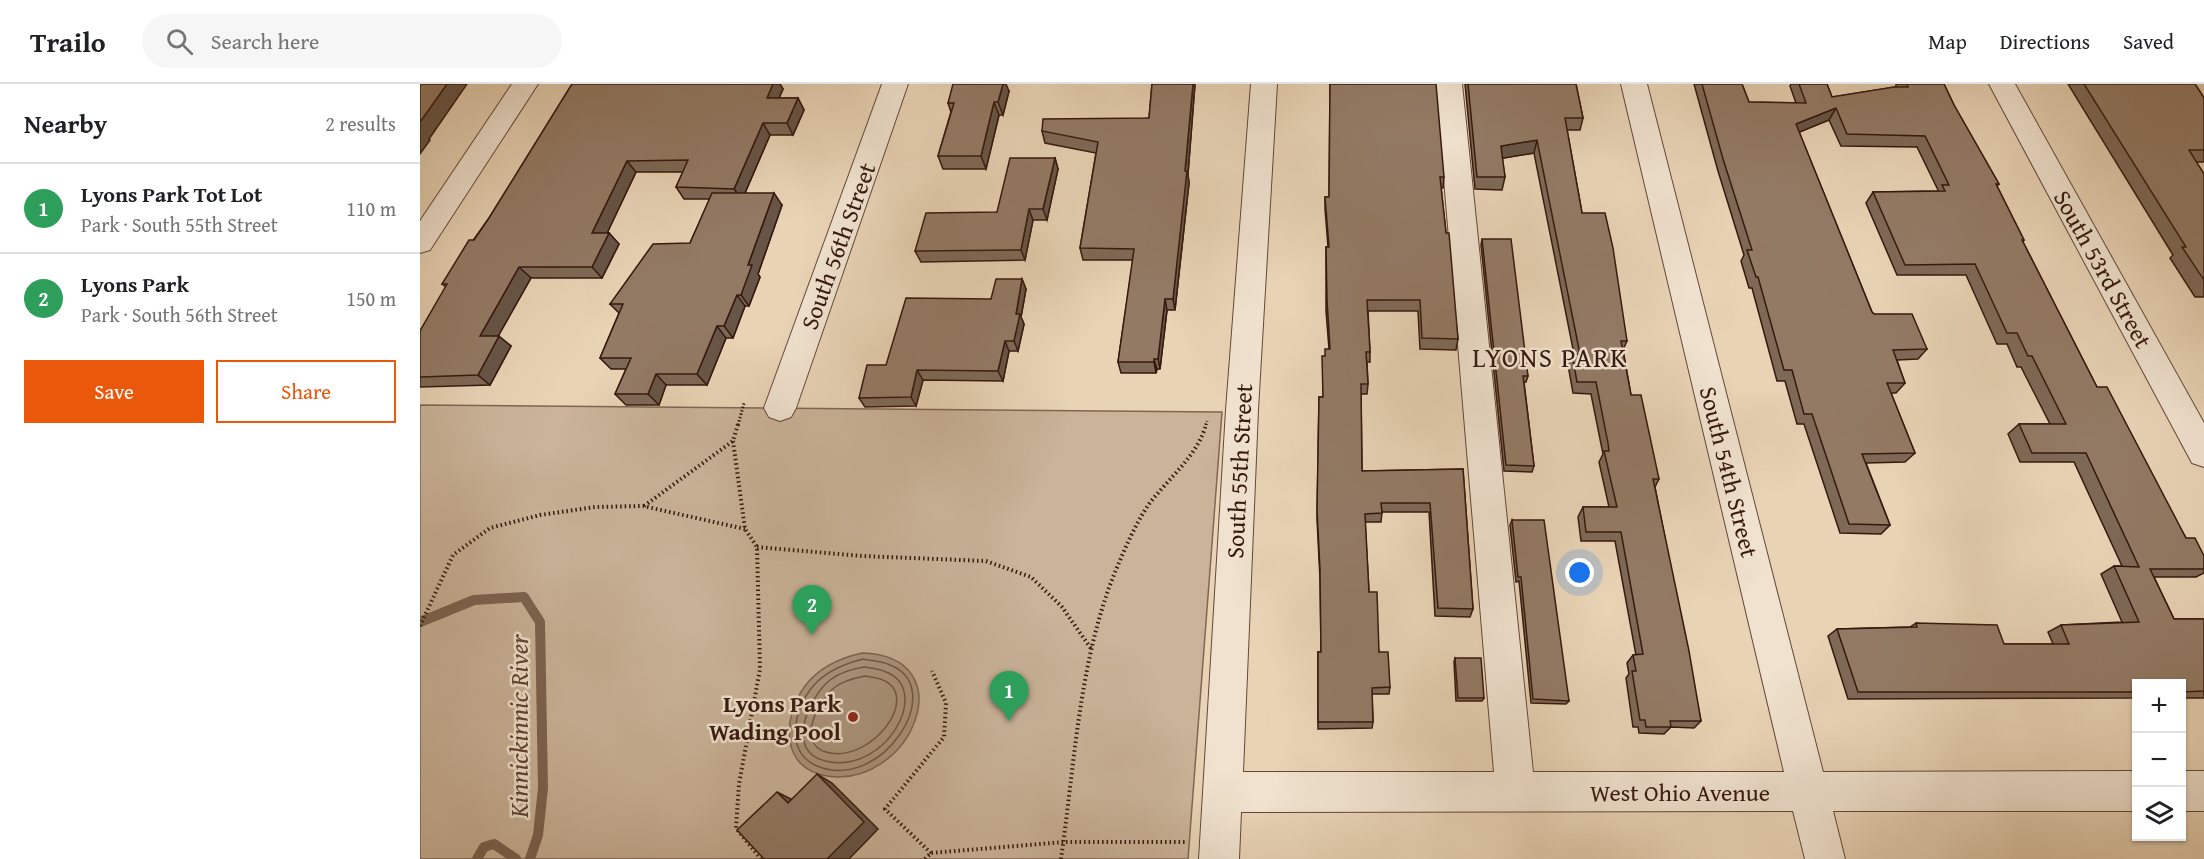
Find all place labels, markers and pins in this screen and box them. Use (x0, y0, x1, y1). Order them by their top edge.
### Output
pin: 2 (792, 586, 832, 635)
pin: 1 (990, 672, 1028, 721)
place label: Lyons Park Wading Pool (709, 686, 842, 749)
marker: Lyons Park Wading Pool (846, 710, 860, 724)

